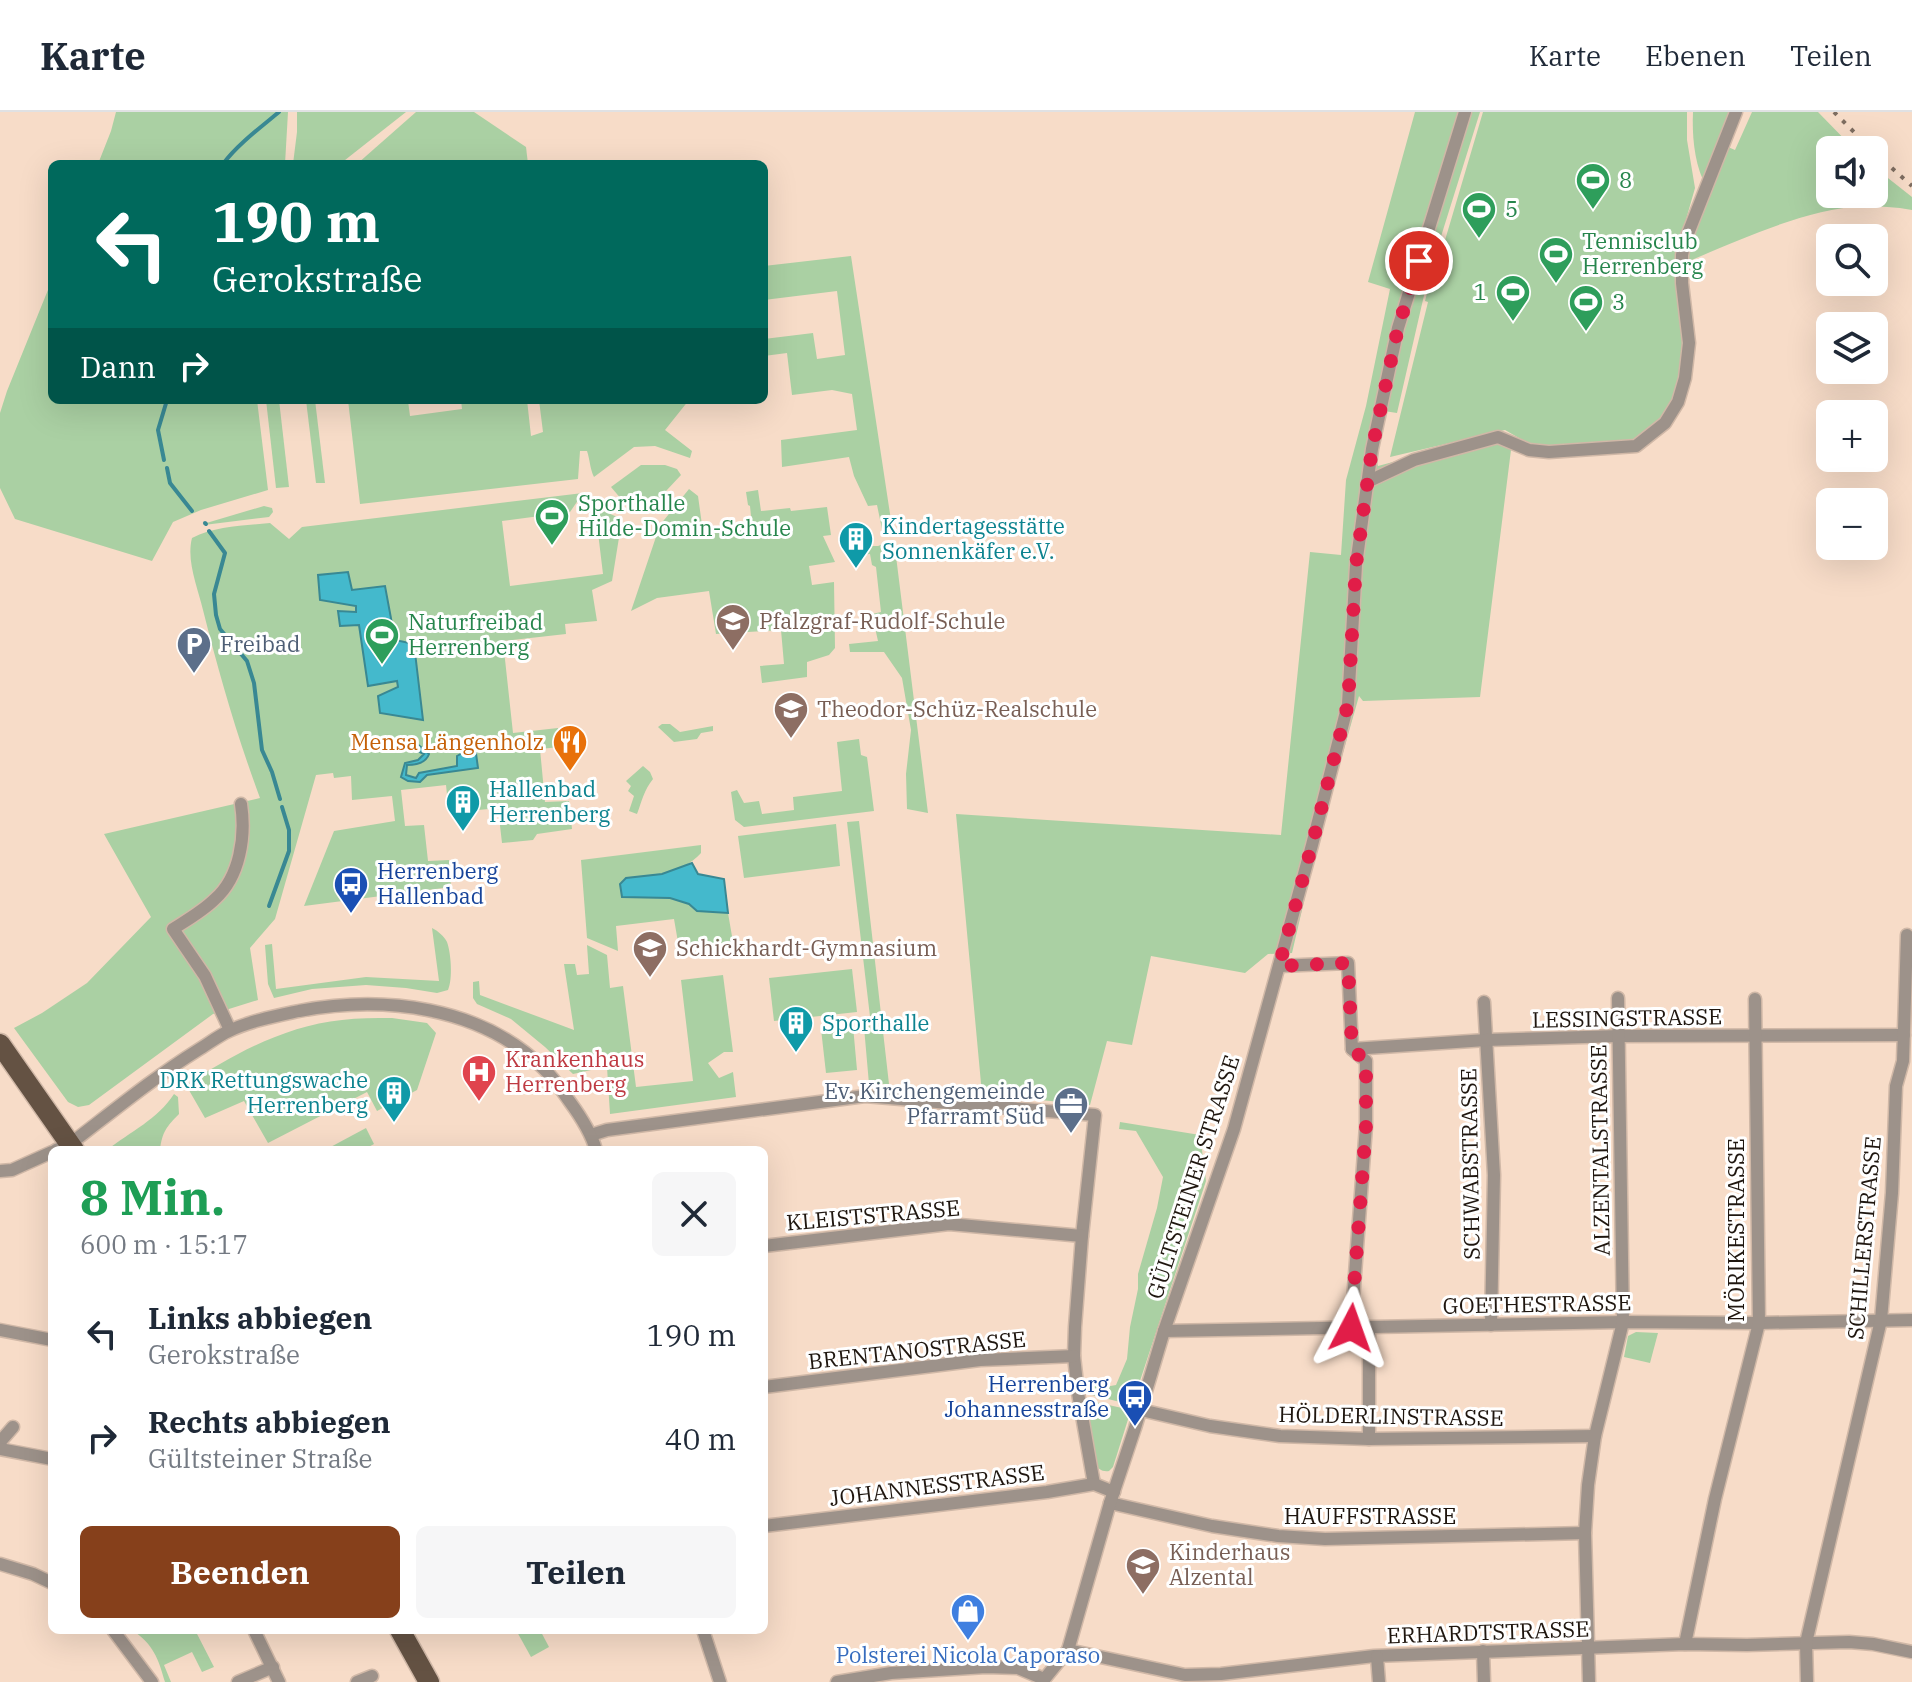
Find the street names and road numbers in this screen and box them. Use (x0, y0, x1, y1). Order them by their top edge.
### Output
street label: LESSINGSTRASSE (1532, 1001, 1722, 1034)
street label: ALZENTALSTRASSE (1583, 1044, 1616, 1256)
street label: GÜLTSTEINER STRASSE (1139, 1051, 1246, 1302)
street label: SCHWABSTRASSE (1453, 1068, 1486, 1260)
street label: SCHILLERSTRASSE (1840, 1135, 1887, 1341)
street label: MÖRIKESTRASSE (1721, 1138, 1750, 1322)
street label: KLEISTSTRASSE (785, 1192, 961, 1237)
street label: GOETHESTRASSE (1442, 1287, 1632, 1320)
street label: BRENTANOSTRASSE (807, 1324, 1027, 1375)
street label: HÖLDERLINSTRASSE (1278, 1399, 1504, 1432)
street label: JOHANNESSTRASSE (828, 1457, 1046, 1512)
street label: HAUFFSTRASSE (1284, 1501, 1456, 1530)
street label: ERHARDTSTRASSE (1386, 1613, 1590, 1650)

